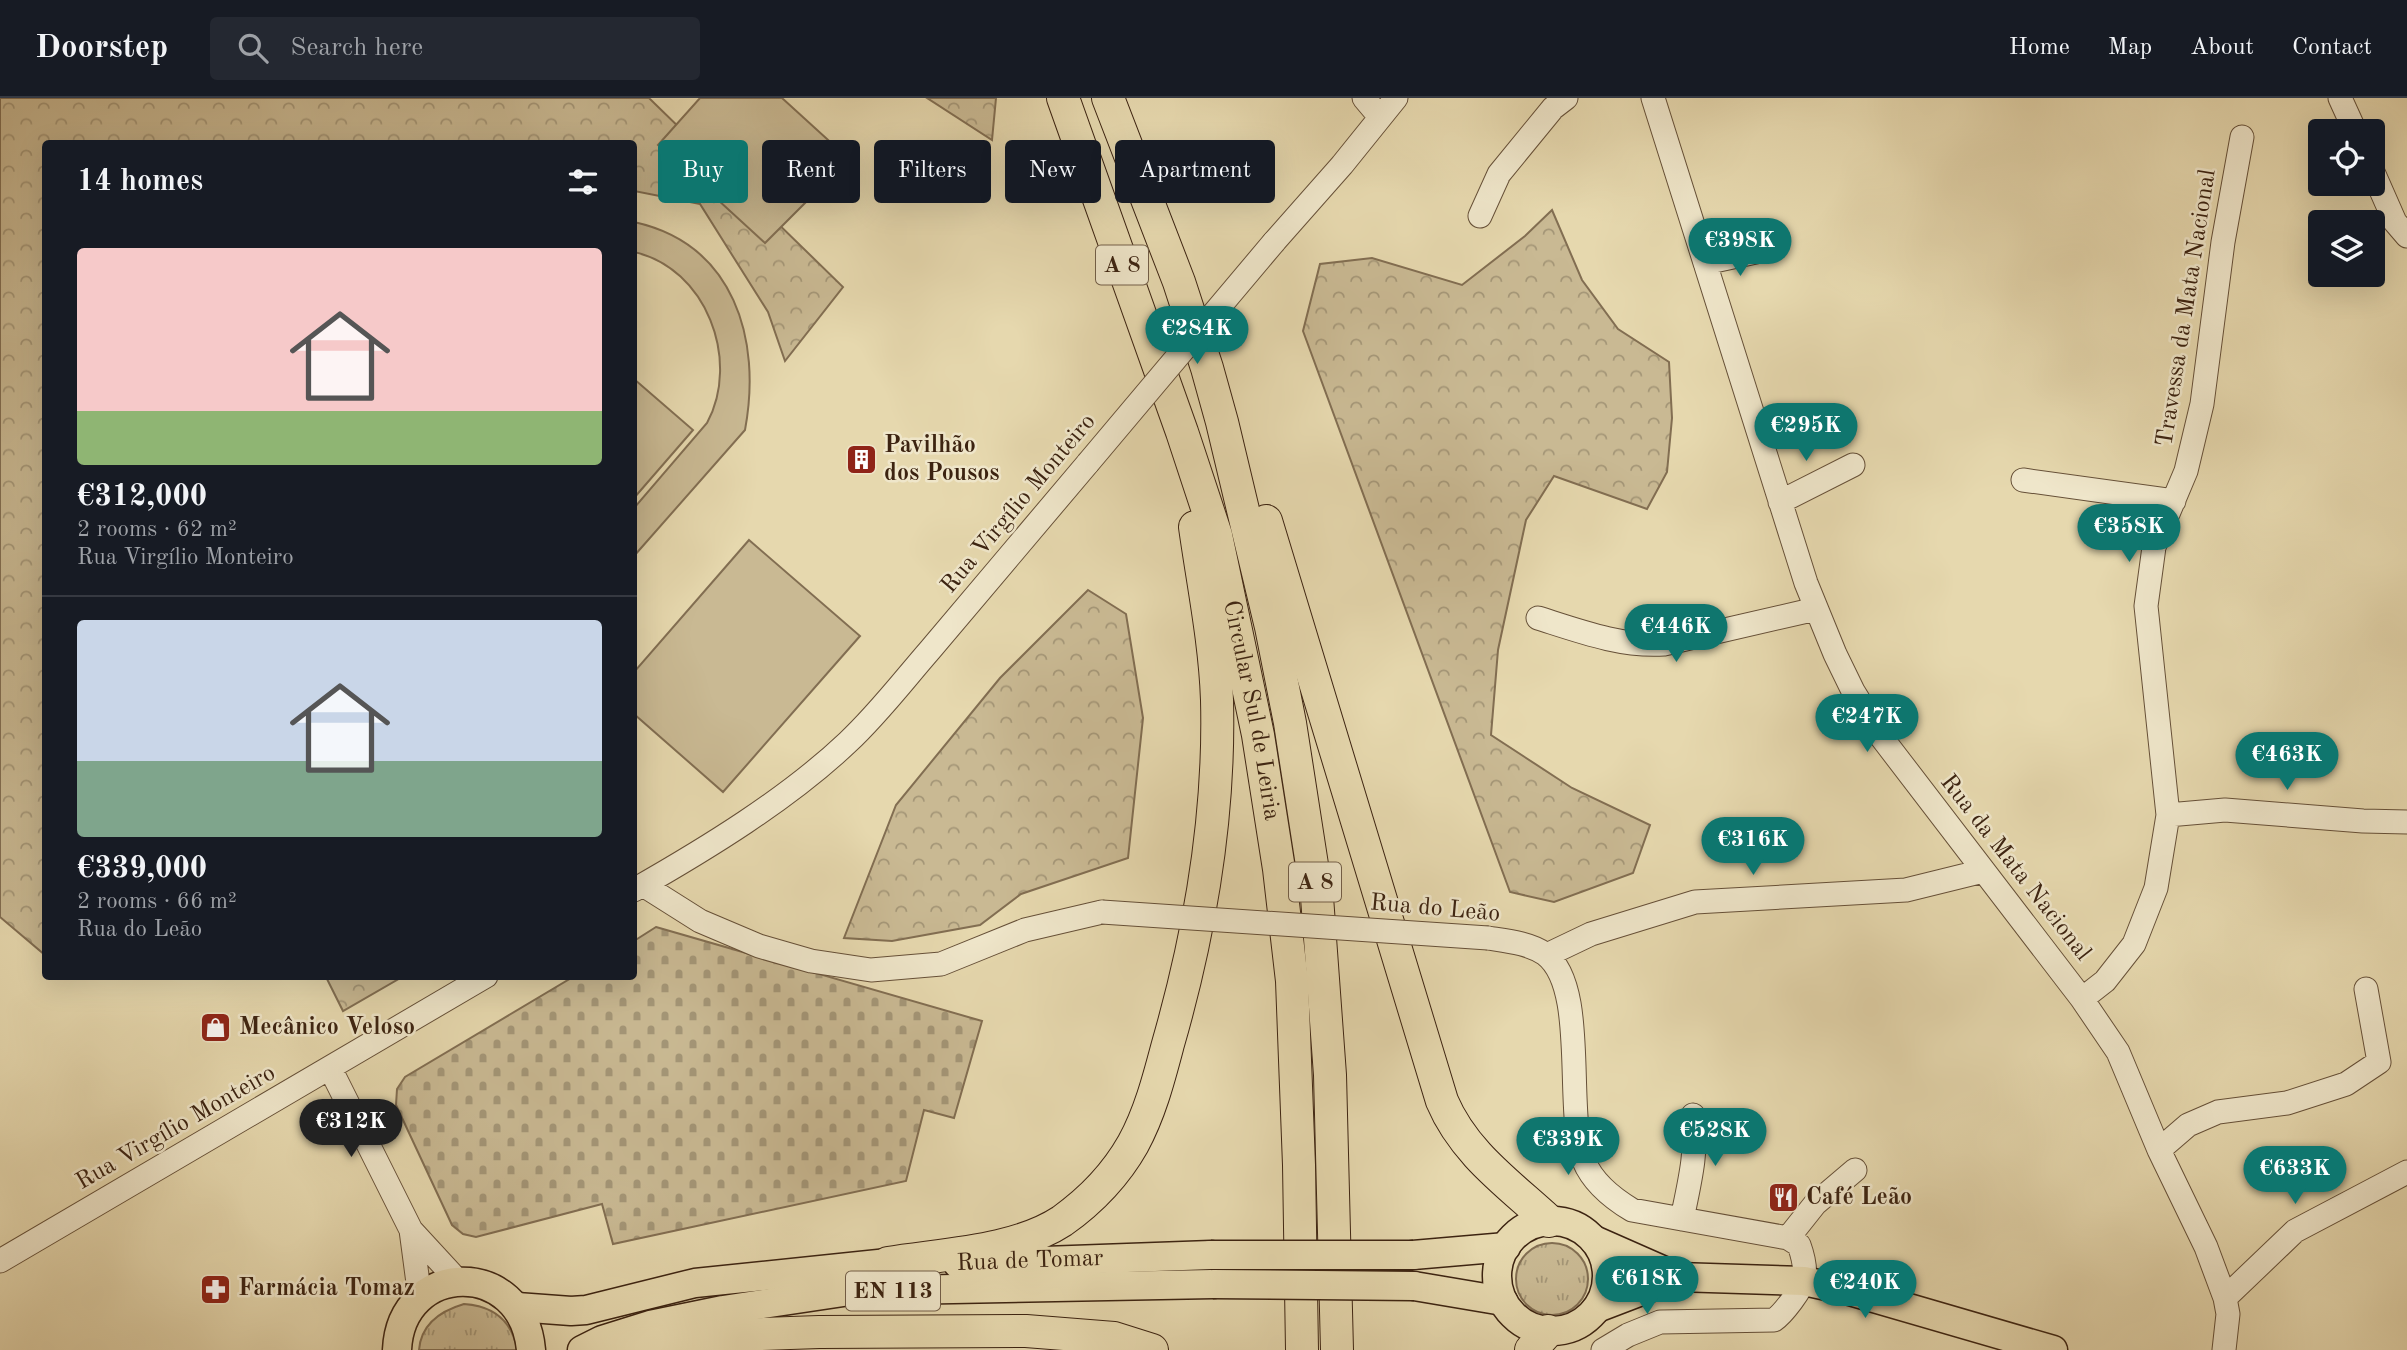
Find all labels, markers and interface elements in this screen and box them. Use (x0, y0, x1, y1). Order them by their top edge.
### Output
search box (210, 17, 700, 80)
icon: search (234, 29, 272, 67)
text: Doorstep (35, 32, 168, 65)
text: Search here (290, 35, 423, 61)
text: Home (2009, 36, 2070, 60)
text: Map (2108, 36, 2152, 60)
text: About (2190, 36, 2254, 60)
text: Contact (2292, 36, 2372, 60)
map controls (2308, 119, 2385, 287)
button: locate (2308, 119, 2385, 196)
chip: Buy (658, 140, 748, 203)
chip: Rent (762, 140, 860, 203)
chip: Filters (874, 140, 991, 203)
chip: New (1005, 140, 1101, 203)
chip: Apartment (1115, 140, 1275, 203)
icon: filters (564, 163, 602, 201)
text: 14 homes (77, 167, 203, 197)
street label: Travessa da Mata Nacional (2153, 168, 2221, 448)
button: layers (2308, 210, 2385, 287)
pin: €398K (1691, 218, 1789, 278)
text: €398K (1704, 229, 1776, 252)
road number: A 8 (1096, 246, 1148, 284)
icon: home (277, 293, 403, 419)
pin: €284K (1148, 306, 1246, 366)
text: €284K (1161, 317, 1233, 340)
pin: €295K (1757, 404, 1855, 463)
street label: Rua Virgílio Monteiro (937, 410, 1101, 598)
text: €295K (1770, 414, 1842, 437)
place label: Pavilhão dos Pousos (884, 434, 1000, 486)
building icon: Pavilhão dos Pousos (844, 443, 878, 477)
text: €312,000 (77, 482, 207, 512)
pin: €358K (2080, 504, 2178, 564)
text: €358K (2093, 515, 2165, 538)
text: 2 rooms · 62 m² (77, 518, 237, 541)
text: Rua Virgílio Monteiro (77, 546, 294, 569)
street label: Circular Sul de Leiria (1218, 598, 1283, 822)
pin: €446K (1627, 604, 1725, 664)
text: €446K (1640, 615, 1712, 638)
icon: home (277, 665, 403, 791)
pin: €247K (1818, 694, 1916, 754)
text: €247K (1831, 705, 1903, 728)
pin: €463K (2238, 732, 2336, 792)
text: €463K (2251, 743, 2323, 766)
street label: Rua da Mata Nacional (1935, 770, 2095, 966)
pin: €316K (1704, 818, 1802, 877)
text: €316K (1717, 828, 1789, 851)
text: €339,000 (77, 854, 207, 884)
road number: A 8 (1289, 862, 1341, 902)
text: 2 rooms · 66 m² (77, 890, 237, 913)
street label: Rua do Leão (1369, 891, 1501, 927)
text: Rua do Leão (77, 918, 202, 941)
shop icon: Mecânico Veloso (199, 1011, 233, 1045)
place label: Mecânico Veloso (239, 1016, 415, 1040)
street label: Rua Virgílio Monteiro (72, 1061, 280, 1195)
pin: €312K (302, 1100, 400, 1159)
pin: €528K (1666, 1108, 1764, 1168)
text: €312K (315, 1110, 387, 1133)
pin: €339K (1519, 1118, 1617, 1177)
text: €528K (1679, 1119, 1751, 1142)
text: €339K (1532, 1128, 1604, 1151)
pin: €633K (2246, 1146, 2344, 1206)
text: €633K (2259, 1157, 2331, 1180)
restaurant icon: Café Leão (1766, 1181, 1800, 1215)
place label: Café Leão (1806, 1186, 1912, 1210)
street label: Rua de Tomar (956, 1247, 1104, 1276)
pin: €618K (1598, 1256, 1696, 1316)
pin: €240K (1816, 1260, 1914, 1320)
text: €618K (1611, 1267, 1683, 1290)
text: €240K (1829, 1271, 1901, 1294)
pharmacy icon: Farmácia Tomaz (198, 1272, 232, 1306)
road number: EN 113 (846, 1272, 940, 1310)
place label: Farmácia Tomaz (238, 1277, 415, 1301)

